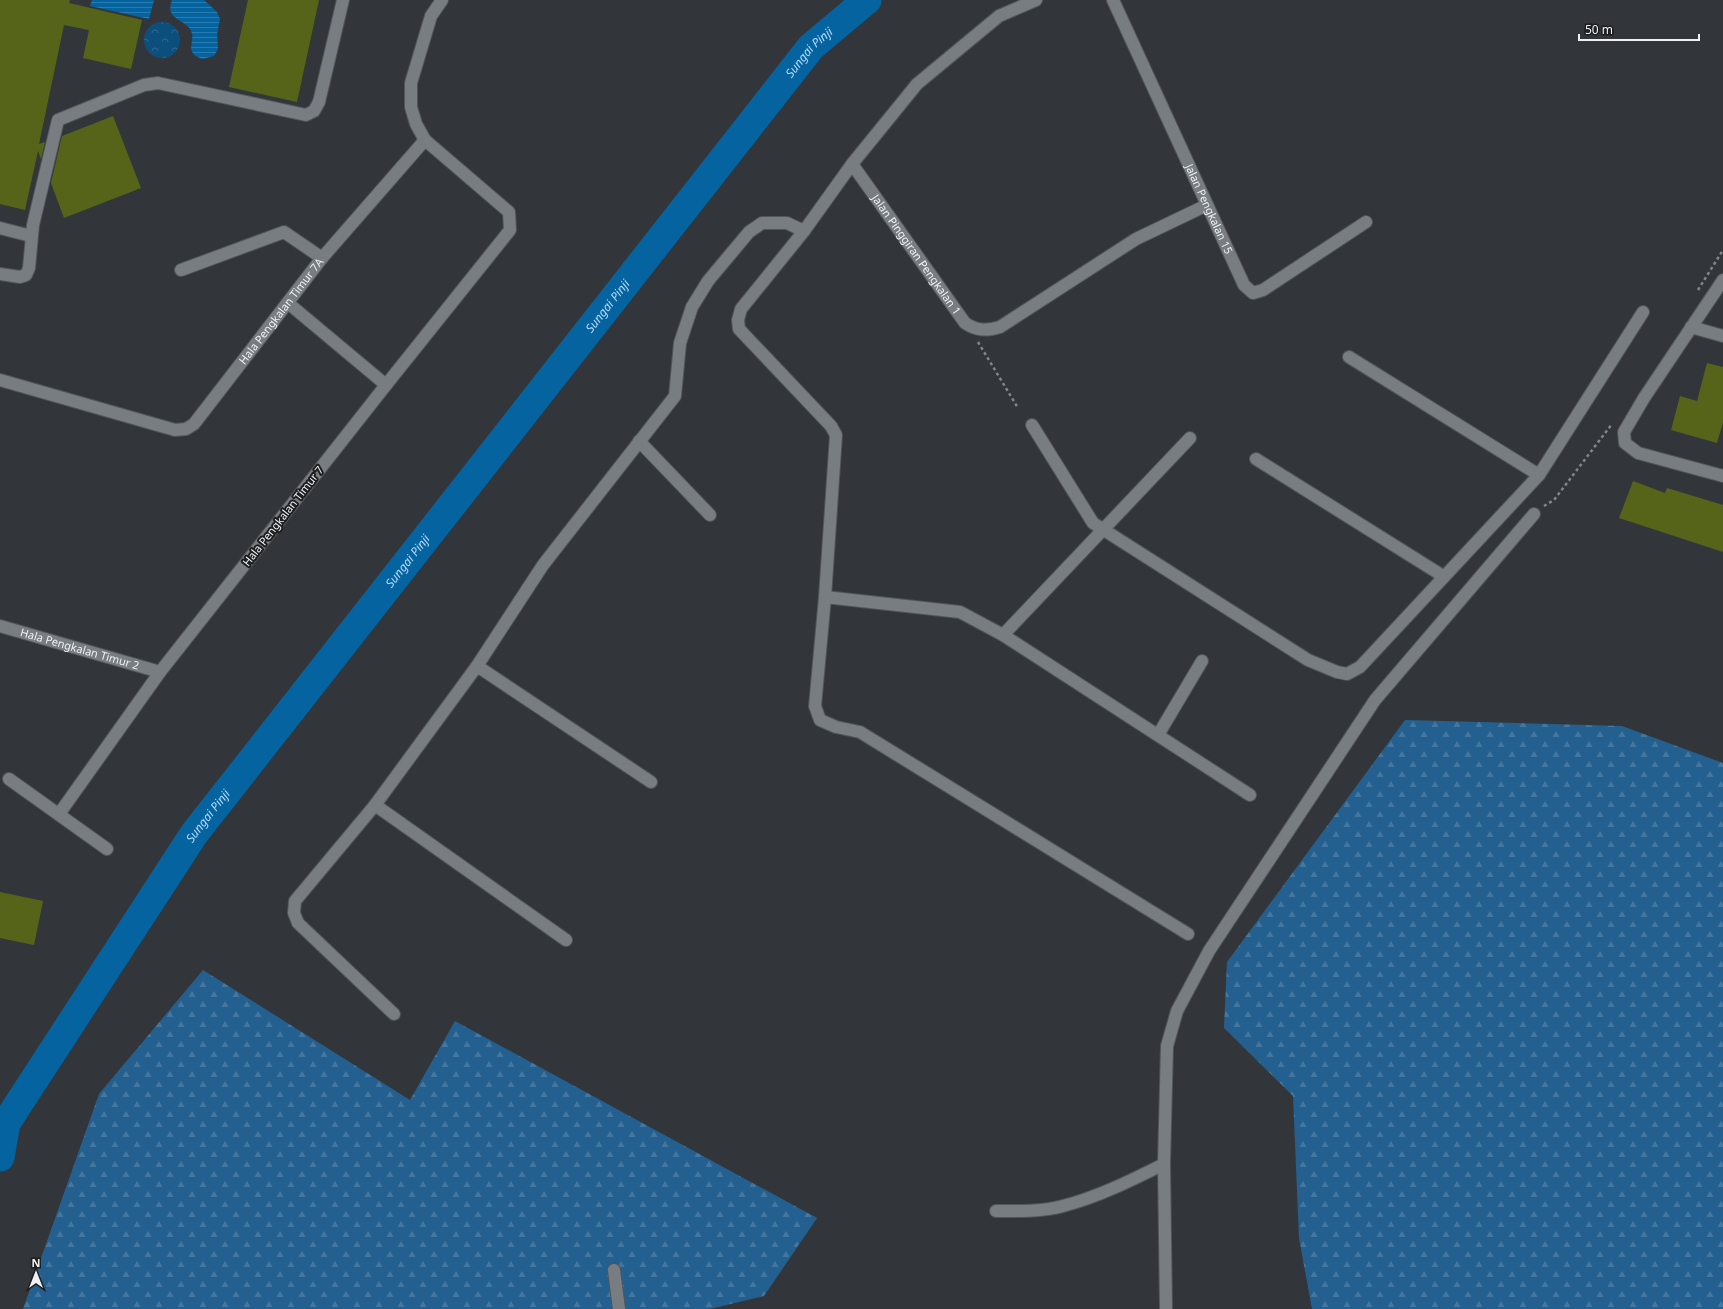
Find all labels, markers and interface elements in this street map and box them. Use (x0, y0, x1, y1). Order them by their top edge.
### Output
scale bar (1579, 16, 1699, 42)
text: 50 m (1585, 21, 1613, 38)
water label: Sungai Pinji (781, 23, 837, 81)
street label: Jalan Pengkalan 15 (1182, 160, 1237, 256)
street label: Jalan Pinggiran Pengkalan 1 (868, 190, 965, 317)
street label: Hala Pengkalan Timur 7A (235, 254, 327, 367)
water label: Sungai Pinji (581, 275, 634, 336)
street label: Hala Pengkalan Timur 7 (239, 463, 326, 569)
water label: Sungai Pinji (381, 530, 434, 591)
street label: Hala Pengkalan Timur 2 (19, 624, 141, 673)
water label: Sungai Pinji (182, 785, 234, 846)
north arrow (16, 1253, 56, 1293)
text: N (32, 1255, 40, 1270)

